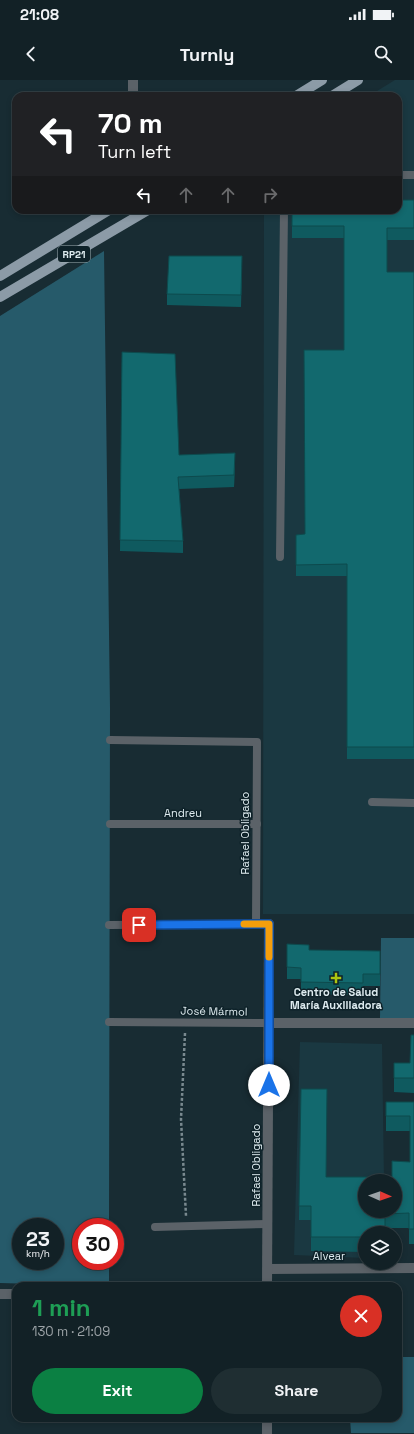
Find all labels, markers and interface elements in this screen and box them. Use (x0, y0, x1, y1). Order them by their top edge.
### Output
text: 21:08 (20, 5, 59, 24)
icon: back (20, 43, 42, 65)
text: Turnly (180, 43, 234, 66)
icon: search (372, 43, 394, 65)
text: 70 m (98, 105, 163, 141)
icon: left (32, 108, 84, 160)
text: Turn left (98, 140, 171, 163)
icon: left (133, 184, 155, 206)
icon: ahead (175, 184, 197, 206)
icon: ahead (217, 184, 239, 206)
icon: right (259, 184, 281, 206)
road number: RP21 (58, 246, 90, 262)
street label: Rafael Obligado (238, 791, 252, 874)
street label: Andreu (164, 806, 202, 820)
pin (122, 908, 156, 942)
icon: arrive (128, 914, 150, 936)
marker: Centro de Salud María Auxiliadora (330, 972, 342, 984)
place label: Centro de Salud María Auxiliadora (290, 985, 383, 1012)
street label: José Mármol (180, 1003, 248, 1019)
position arrow (248, 1064, 290, 1106)
street label: Rafael Obligado (249, 1123, 263, 1206)
north arrow (358, 1174, 402, 1218)
map controls (358, 1174, 402, 1270)
speed limit sign: 30 (72, 1218, 124, 1270)
text: 23 (26, 1226, 50, 1252)
button: layers (358, 1226, 402, 1270)
text: km/h (26, 1247, 50, 1260)
street label: Alvear (313, 1249, 345, 1263)
text: 1 min (32, 1292, 91, 1323)
button: close (340, 1295, 382, 1337)
text: 130 m · 21:09 (32, 1323, 110, 1340)
button: Exit (32, 1368, 203, 1414)
button: Share (211, 1368, 382, 1414)

